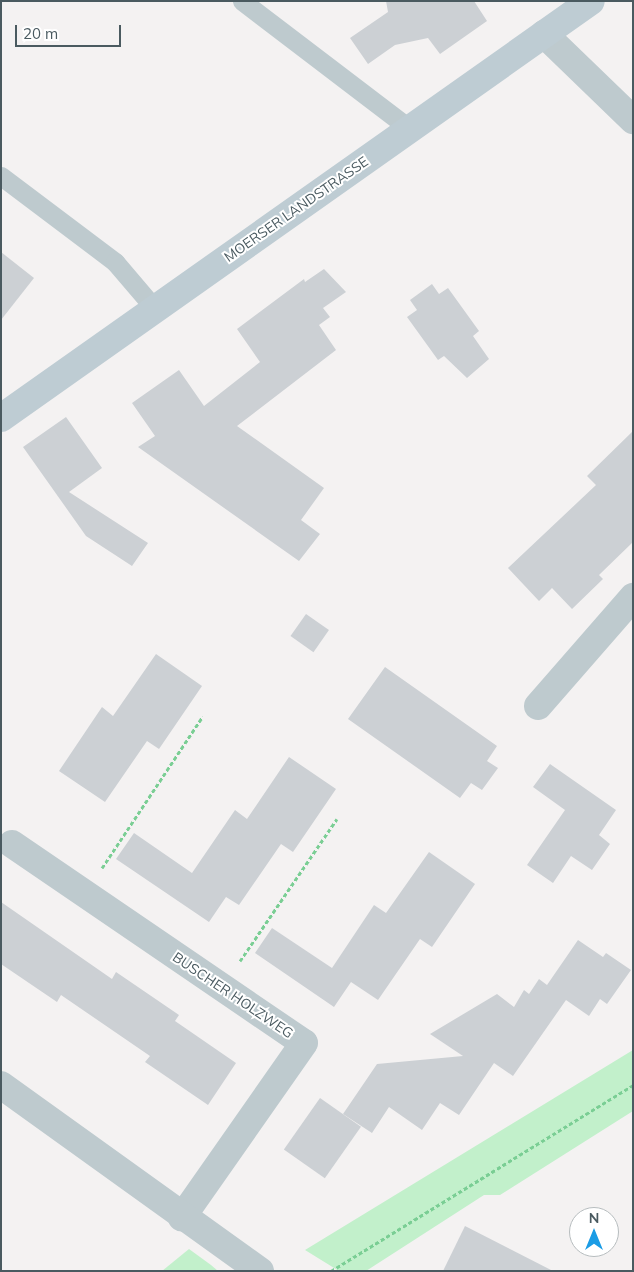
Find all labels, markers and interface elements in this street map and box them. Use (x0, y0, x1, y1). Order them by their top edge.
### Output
scale bar (18, 15, 124, 47)
text: 20 m (23, 24, 58, 43)
street label: MOERSER LANDSTRASSE (221, 153, 371, 265)
street label: BUSCHER HOLZWEG (170, 948, 296, 1042)
north arrow (569, 1207, 619, 1257)
text: N (589, 1209, 599, 1227)

